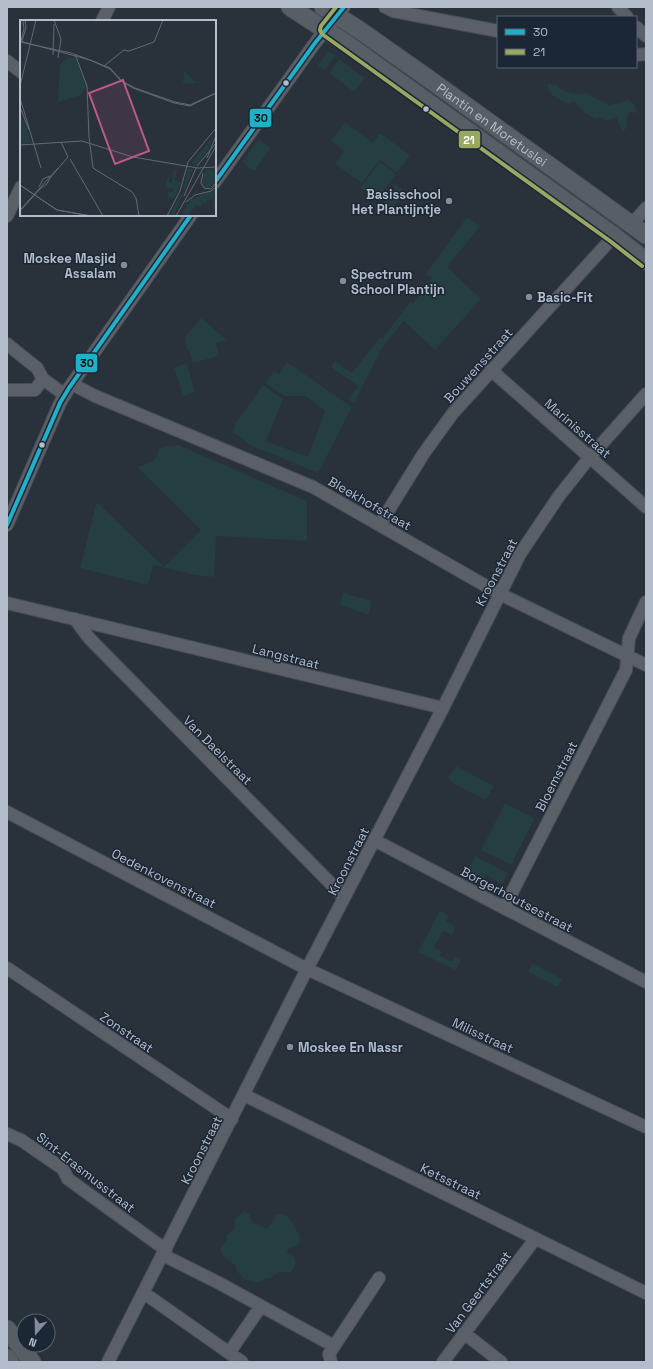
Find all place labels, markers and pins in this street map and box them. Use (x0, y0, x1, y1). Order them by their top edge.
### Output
unlabelled marker (281, 78, 291, 88)
unlabelled marker (421, 104, 431, 114)
place label: Basisschool Het Plantijntje (352, 186, 441, 218)
marker: Basisschool Het Plantijntje (444, 196, 454, 206)
place label: Moskee Masjid Assalam (24, 250, 116, 282)
marker: Moskee Masjid Assalam (119, 260, 129, 270)
place label: Spectrum School Plantijn (351, 266, 445, 298)
marker: Spectrum School Plantijn (338, 276, 348, 286)
place label: Basic-Fit (537, 289, 593, 306)
marker: Basic-Fit (524, 292, 534, 302)
unlabelled marker (37, 440, 47, 450)
place label: Moskee En Nassr (298, 1039, 403, 1056)
marker: Moskee En Nassr (285, 1042, 295, 1052)

